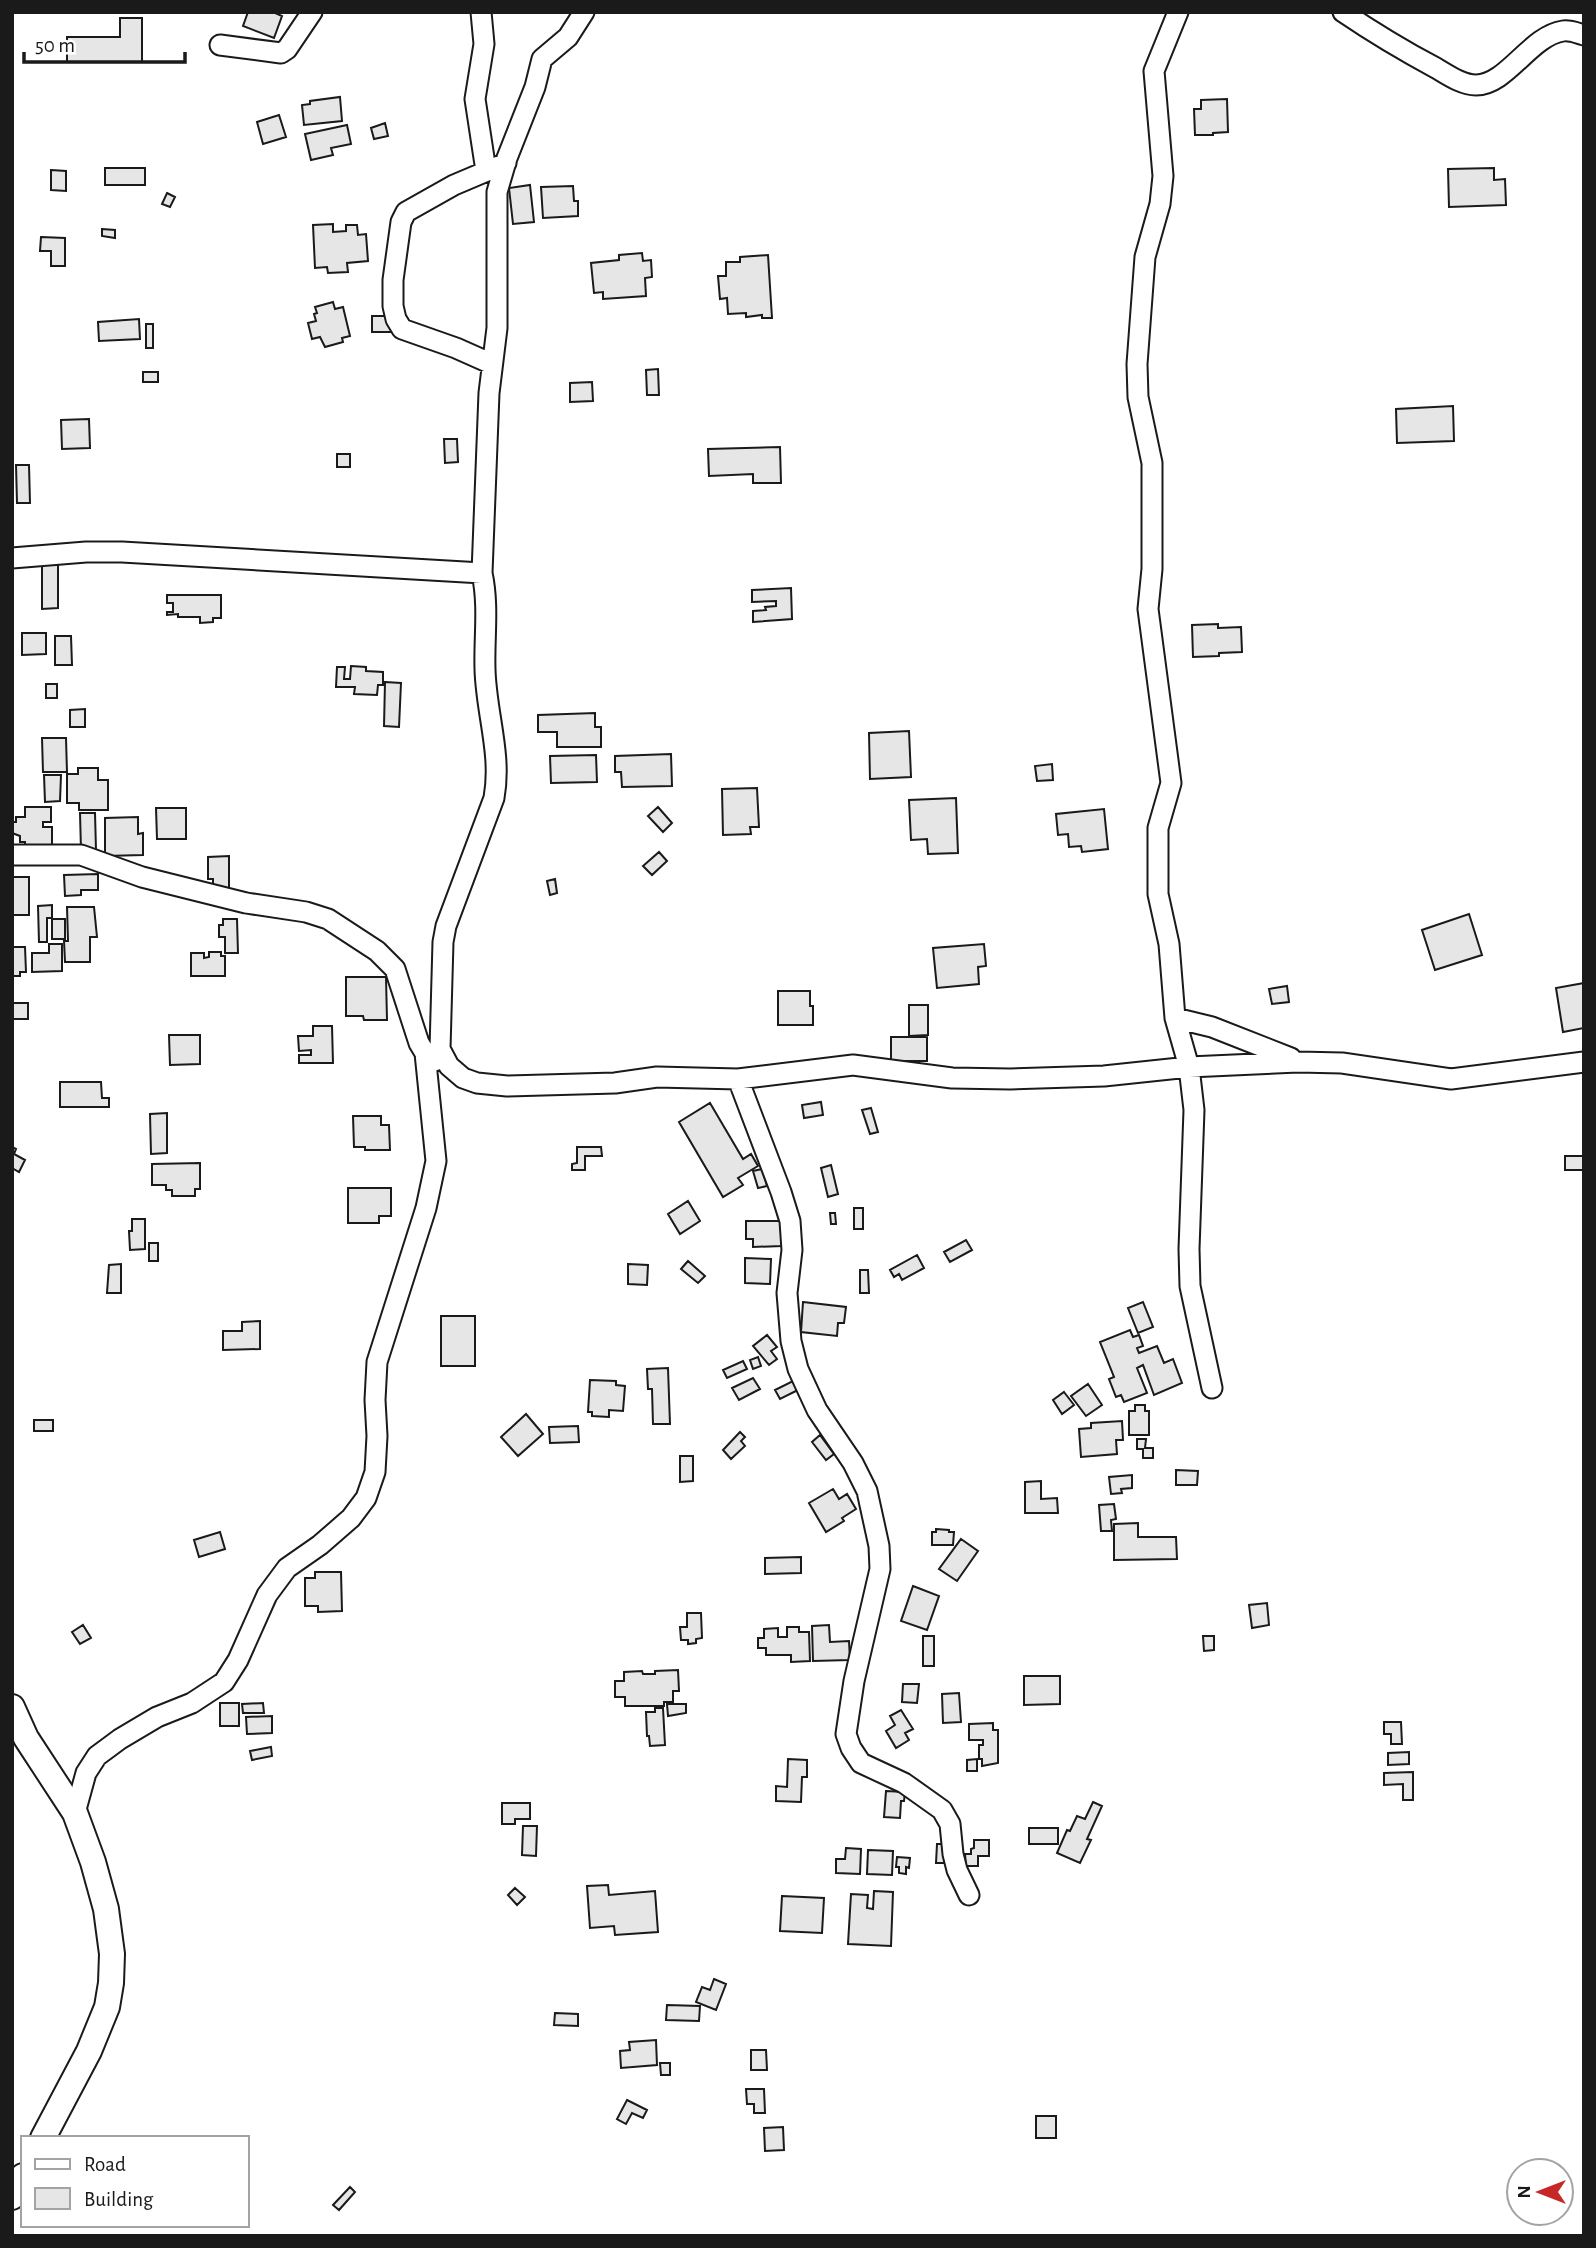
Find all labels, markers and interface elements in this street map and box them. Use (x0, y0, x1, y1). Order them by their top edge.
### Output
scale bar (24, 21, 186, 65)
text: 50 m (35, 35, 75, 56)
legend (21, 2136, 248, 2227)
text: Road (84, 2154, 126, 2175)
north arrow (1505, 2157, 1575, 2227)
text: N (1515, 2185, 1534, 2199)
text: Building (84, 2189, 154, 2210)

